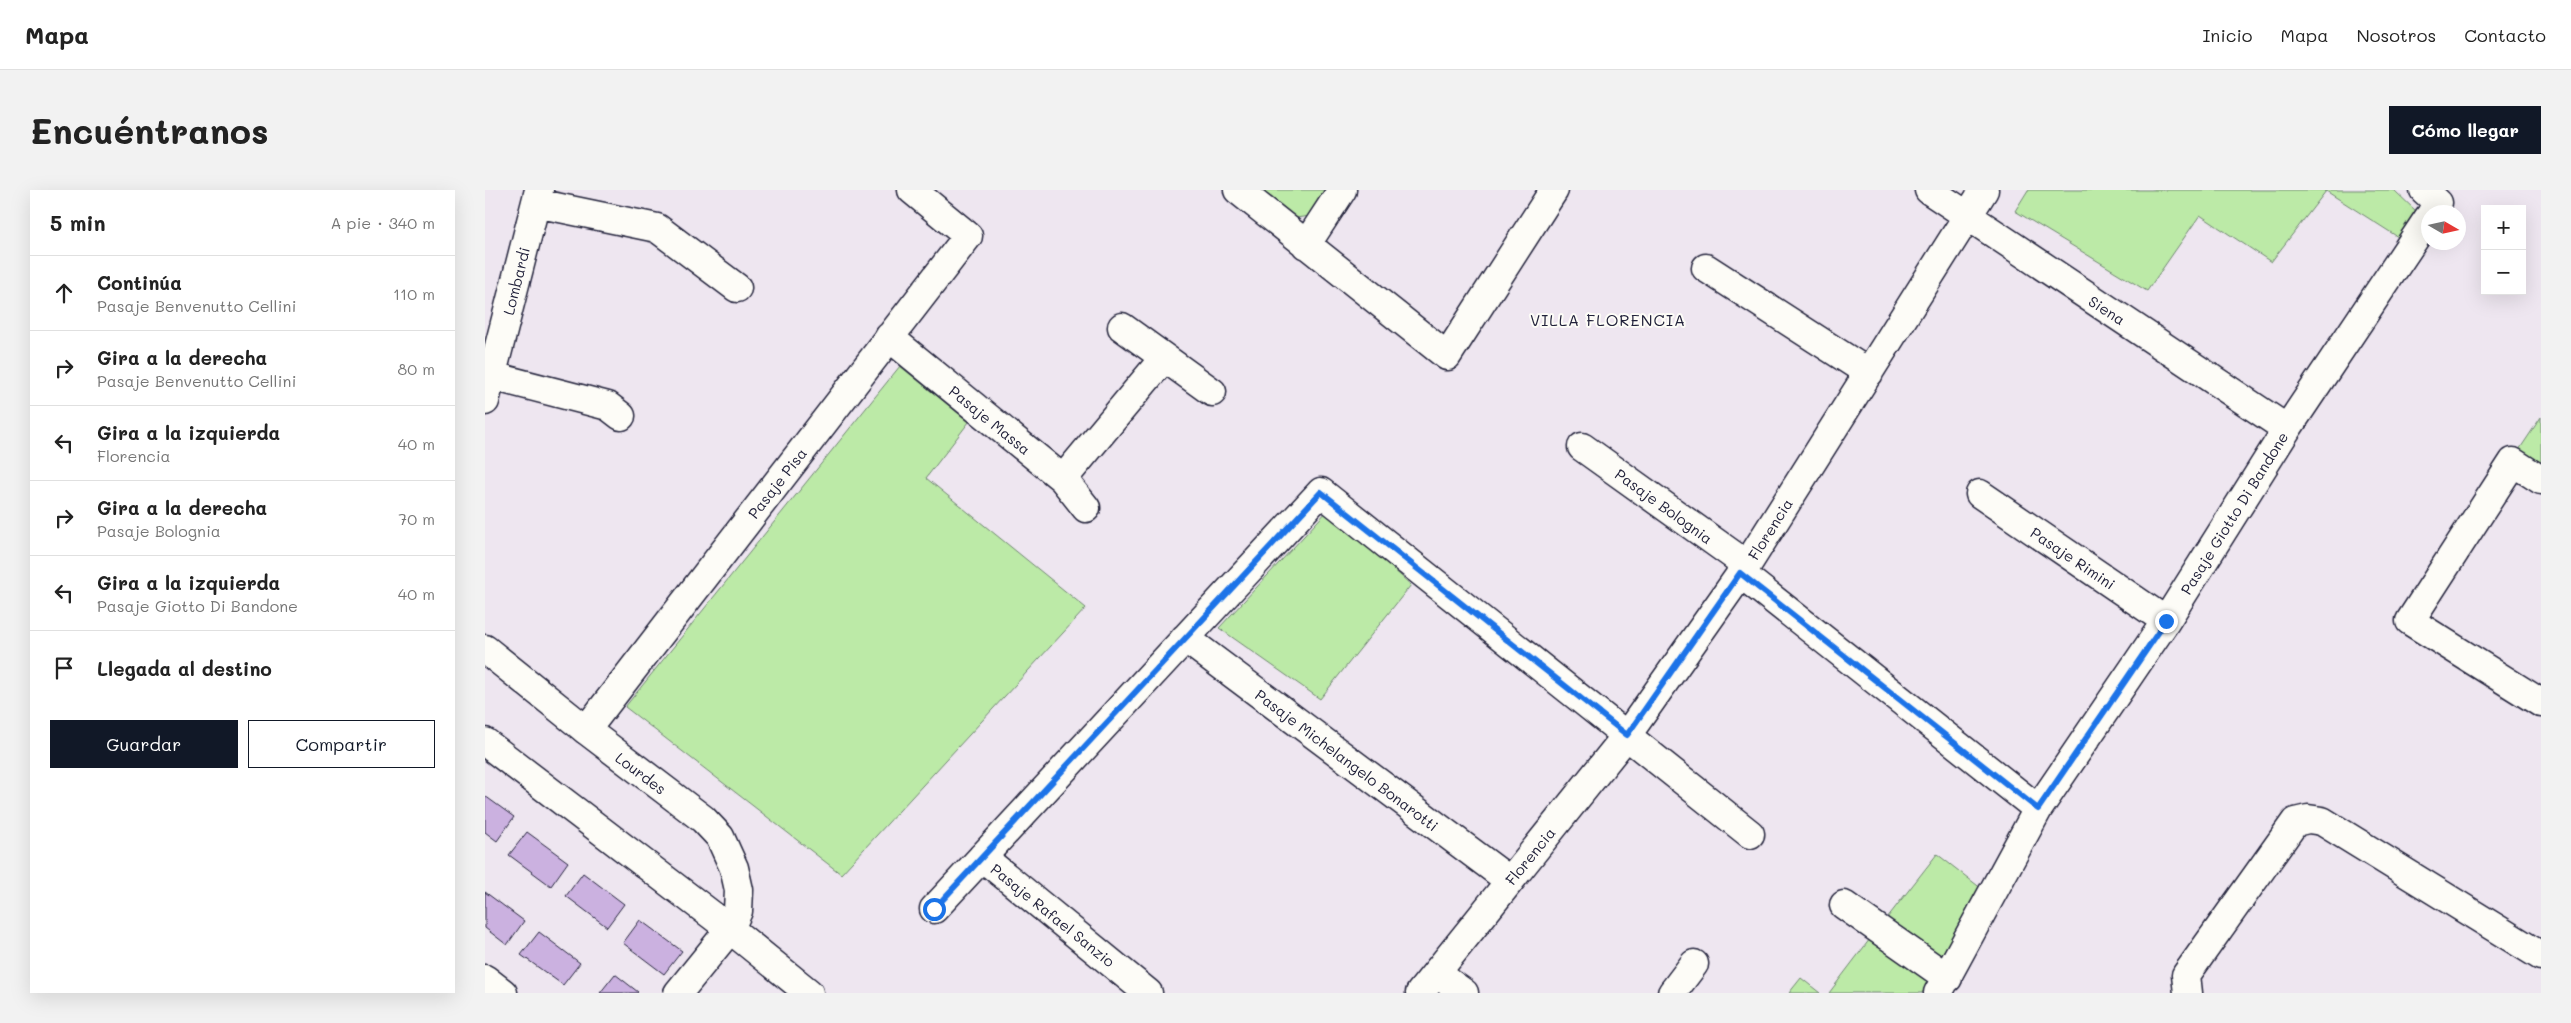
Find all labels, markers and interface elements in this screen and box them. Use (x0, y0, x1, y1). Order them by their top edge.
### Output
text: Mapa (25, 19, 89, 50)
text: Inicio (2202, 23, 2253, 47)
text: Mapa (2281, 23, 2328, 47)
text: Nosotros (2356, 23, 2436, 47)
text: Contacto (2464, 23, 2546, 47)
button: Cómo llegar (2389, 106, 2541, 154)
text: Encuéntranos (30, 107, 269, 153)
north arrow (2421, 205, 2466, 250)
map controls (2481, 205, 2526, 295)
button: + (2481, 205, 2526, 250)
text: 5 min (50, 209, 106, 236)
text: A pie · 340 m (330, 212, 435, 233)
street label: Lombardi (498, 245, 534, 317)
button: − (2481, 250, 2526, 295)
text: Continúa (97, 270, 182, 295)
icon: ahead (50, 279, 78, 307)
text: 110 m (393, 283, 435, 304)
street label: Siena (2085, 291, 2129, 329)
text: Pasaje Benvenutto Cellini (97, 295, 296, 316)
district label: VILLA FLORENCIA (1530, 309, 1686, 330)
text: Gira a la derecha (97, 345, 267, 370)
icon: right (50, 354, 78, 382)
text: 80 m (398, 358, 435, 379)
text: Pasaje Benvenutto Cellini (97, 370, 296, 391)
street label: Pasaje Massa (945, 381, 1035, 459)
text: Gira a la izquierda (97, 420, 280, 445)
street label: Pasaje Giotto Di Bandone (2176, 428, 2292, 598)
icon: left (50, 429, 78, 457)
text: 40 m (398, 433, 435, 454)
street label: Pasaje Pisa (743, 443, 811, 523)
text: Florencia (97, 445, 171, 466)
street label: Pasaje Bolognia (1611, 464, 1717, 548)
street label: Florencia (1743, 494, 1797, 564)
text: Gira a la derecha (97, 495, 267, 520)
icon: right (50, 504, 78, 532)
text: 70 m (398, 508, 435, 529)
text: Pasaje Bolognia (97, 520, 221, 541)
street label: Pasaje Rimini (2027, 522, 2119, 594)
text: Gira a la izquierda (97, 570, 280, 595)
icon: left (50, 579, 78, 607)
text: 40 m (398, 583, 435, 604)
text: Pasaje Giotto Di Bandone (97, 595, 298, 616)
route end (2155, 610, 2178, 633)
icon: arrive (50, 654, 78, 682)
text: Llegada al destino (97, 656, 272, 681)
street label: Pasaje Michelangelo Bonarotti (1251, 685, 1443, 835)
button: Guardar (50, 720, 238, 768)
button: Compartir (248, 720, 435, 768)
street label: Lourdes (612, 747, 670, 799)
street label: Florencia (1501, 823, 1559, 889)
street label: Pasaje Rafael Sanzio (987, 859, 1119, 971)
route start (923, 898, 946, 921)

